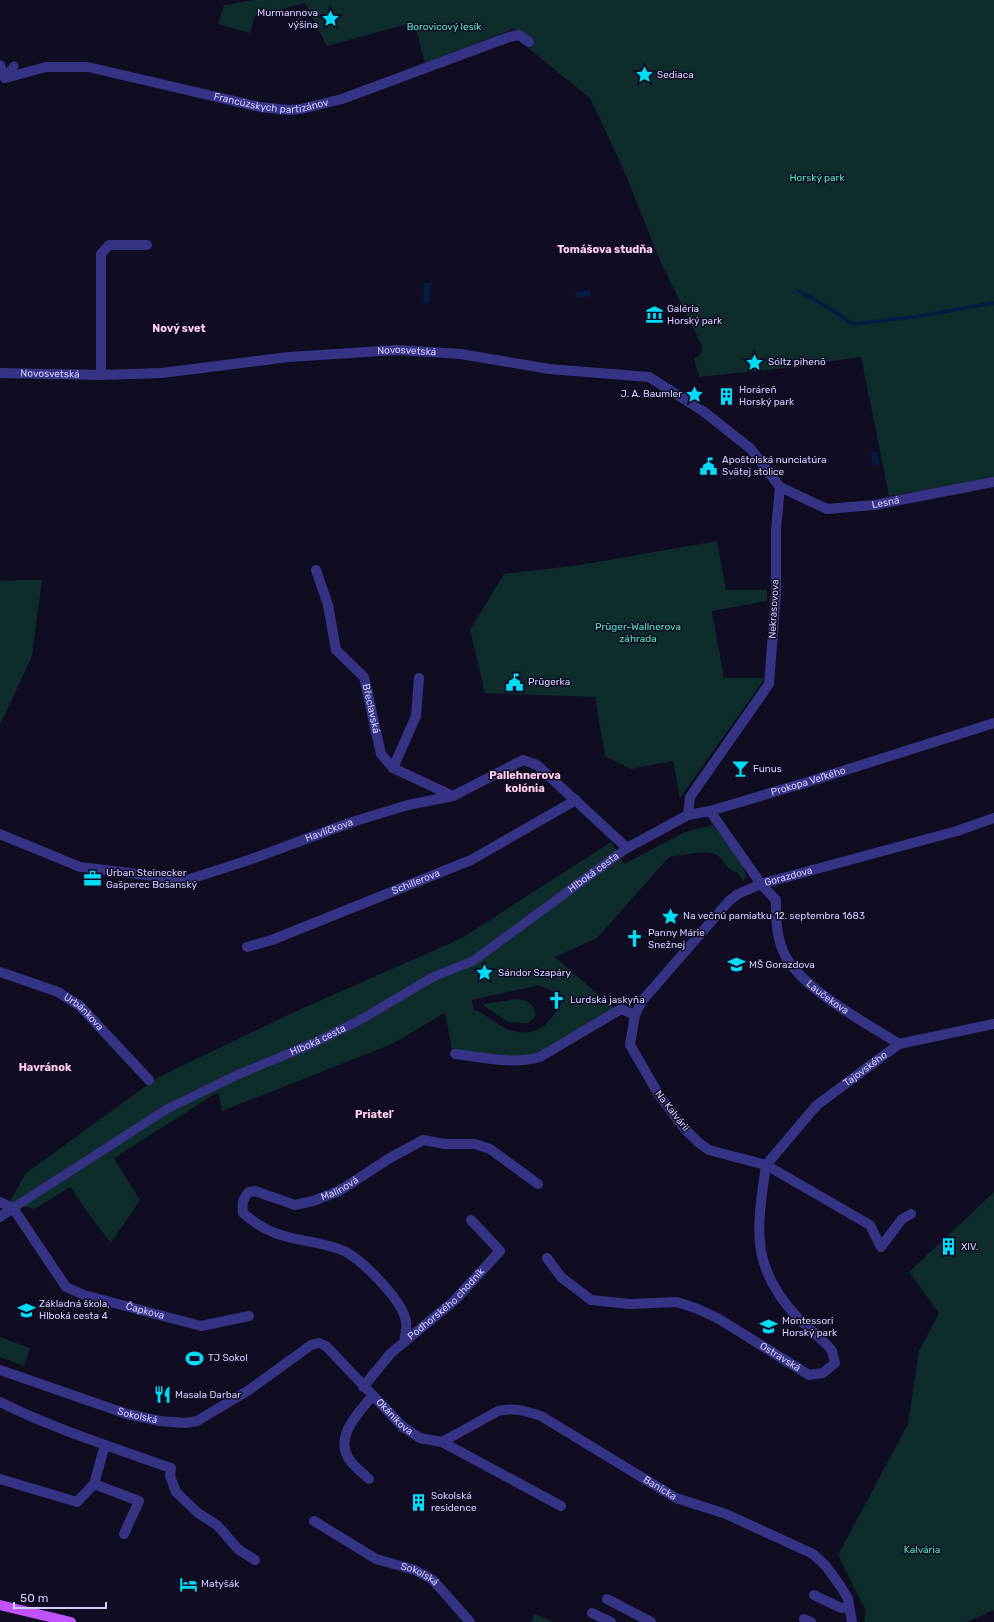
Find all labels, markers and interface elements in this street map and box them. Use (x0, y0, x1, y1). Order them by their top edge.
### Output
place label: Murmannova výšina (257, 7, 318, 31)
place icon: Murmannova výšina (321, 9, 341, 29)
park label: Borovicový lesík (407, 21, 482, 33)
place icon: Sediaca (634, 65, 654, 85)
place label: Sediaca (657, 69, 694, 81)
street label: Francúzskych partizánov (212, 90, 330, 116)
park label: Horský park (789, 172, 845, 184)
district label: Tomášova studňa (557, 243, 653, 256)
place label: Galéria Horský park (667, 303, 723, 327)
museum icon: Galéria Horský park (644, 305, 664, 325)
district label: Nový svet (152, 322, 206, 335)
street label: Novosvetská (377, 344, 437, 358)
place icon: Sóltz pihenö (745, 352, 765, 372)
place label: Sóltz pihenö (768, 356, 826, 368)
street label: Novosvetská (20, 367, 80, 381)
place icon: J. A. Baumler (685, 384, 705, 404)
place label: Horáreň Horský park (739, 384, 795, 408)
building icon: Horáreň Horský park (716, 386, 736, 406)
place label: J. A. Baumler (621, 388, 682, 400)
place label: Apoštolská nunciatúra Svätej stolice (722, 454, 826, 478)
public building icon: Apoštolská nunciatúra Svätej stolice (699, 456, 719, 476)
street label: Lesná (871, 494, 901, 511)
street label: Nekrasovova (766, 579, 782, 639)
park label: Prüger-Wallnerova záhrada (595, 621, 681, 645)
public building icon: Prügerka (505, 672, 525, 692)
place label: Prügerka (528, 676, 570, 688)
street label: Břeclavská (360, 683, 382, 735)
bar icon: Funus (730, 759, 750, 779)
place label: Funus (753, 763, 782, 775)
street label: Prokopa Veľkého (770, 764, 847, 799)
district label: Pallehnerova kolónia (489, 769, 561, 795)
street label: Havlíčkova (304, 816, 355, 845)
street label: Hlboká cesta (566, 850, 621, 895)
street label: Gorazdova (763, 864, 814, 889)
place label: Urban Steinecker Gašperec Bošanský (106, 867, 198, 891)
street label: Schillerova (390, 867, 442, 897)
office icon: Urban Steinecker Gašperec Bošanský (83, 869, 103, 889)
place icon: Na večnú pamiatku 12. septembra 1683 (660, 906, 680, 926)
place label: Na večnú pamiatku 12. septembra 1683 (683, 910, 865, 922)
place label: Panny Márie Snežnej (648, 927, 705, 951)
church icon: Panny Márie Snežnej (625, 929, 645, 949)
school or university icon: MŠ Gorazdova (726, 955, 746, 975)
place label: MŠ Gorazdova (749, 959, 815, 971)
place icon: Sándor Szapáry (475, 963, 495, 983)
place label: Sándor Szapáry (498, 967, 572, 979)
street label: Laučekova (804, 978, 851, 1017)
church icon: Lurdská jaskyňa (547, 990, 567, 1010)
street label: Urbánkova (61, 991, 106, 1033)
place label: Lurdská jaskyňa (570, 994, 645, 1006)
street label: Hlboká cesta (288, 1022, 348, 1058)
street label: Tajovského (841, 1049, 890, 1089)
district label: Havránok (19, 1061, 72, 1074)
street label: Na Kalvárii (652, 1088, 692, 1134)
district label: Priateľ (355, 1108, 395, 1121)
street label: Malinová (319, 1174, 361, 1203)
building icon: XIV. (938, 1237, 958, 1257)
place label: XIV. (961, 1241, 978, 1253)
street label: Podhorského chodník (405, 1265, 488, 1343)
place label: Základná škola, Hlboká cesta 4 (39, 1298, 110, 1322)
school or university icon: Základná škola, Hlboká cesta 4 (16, 1300, 36, 1320)
street label: Čapkova (124, 1300, 166, 1322)
place label: Montessori Horský park (782, 1315, 838, 1339)
school or university icon: Montessori Horský park (759, 1317, 779, 1337)
street label: Ostravská (757, 1340, 803, 1374)
sports icon: TJ Sokol (185, 1348, 205, 1368)
place label: TJ Sokol (208, 1352, 248, 1364)
restaurant icon: Masala Darbar (152, 1385, 172, 1405)
place label: Masala Darbar (175, 1389, 241, 1401)
street label: Okánikova (373, 1396, 415, 1438)
street label: Sokolská (116, 1405, 159, 1426)
street label: Banícka (641, 1473, 679, 1503)
place label: Sokolská residence (431, 1490, 477, 1514)
building icon: Sokolská residence (408, 1492, 428, 1512)
park label: Kalvária (904, 1544, 940, 1556)
street label: Sokolská (399, 1560, 441, 1588)
hotel icon: Matyšák (178, 1574, 198, 1594)
place label: Matyšák (201, 1578, 240, 1590)
scale bar (14, 1584, 106, 1610)
text: 50 m (20, 1591, 48, 1605)

